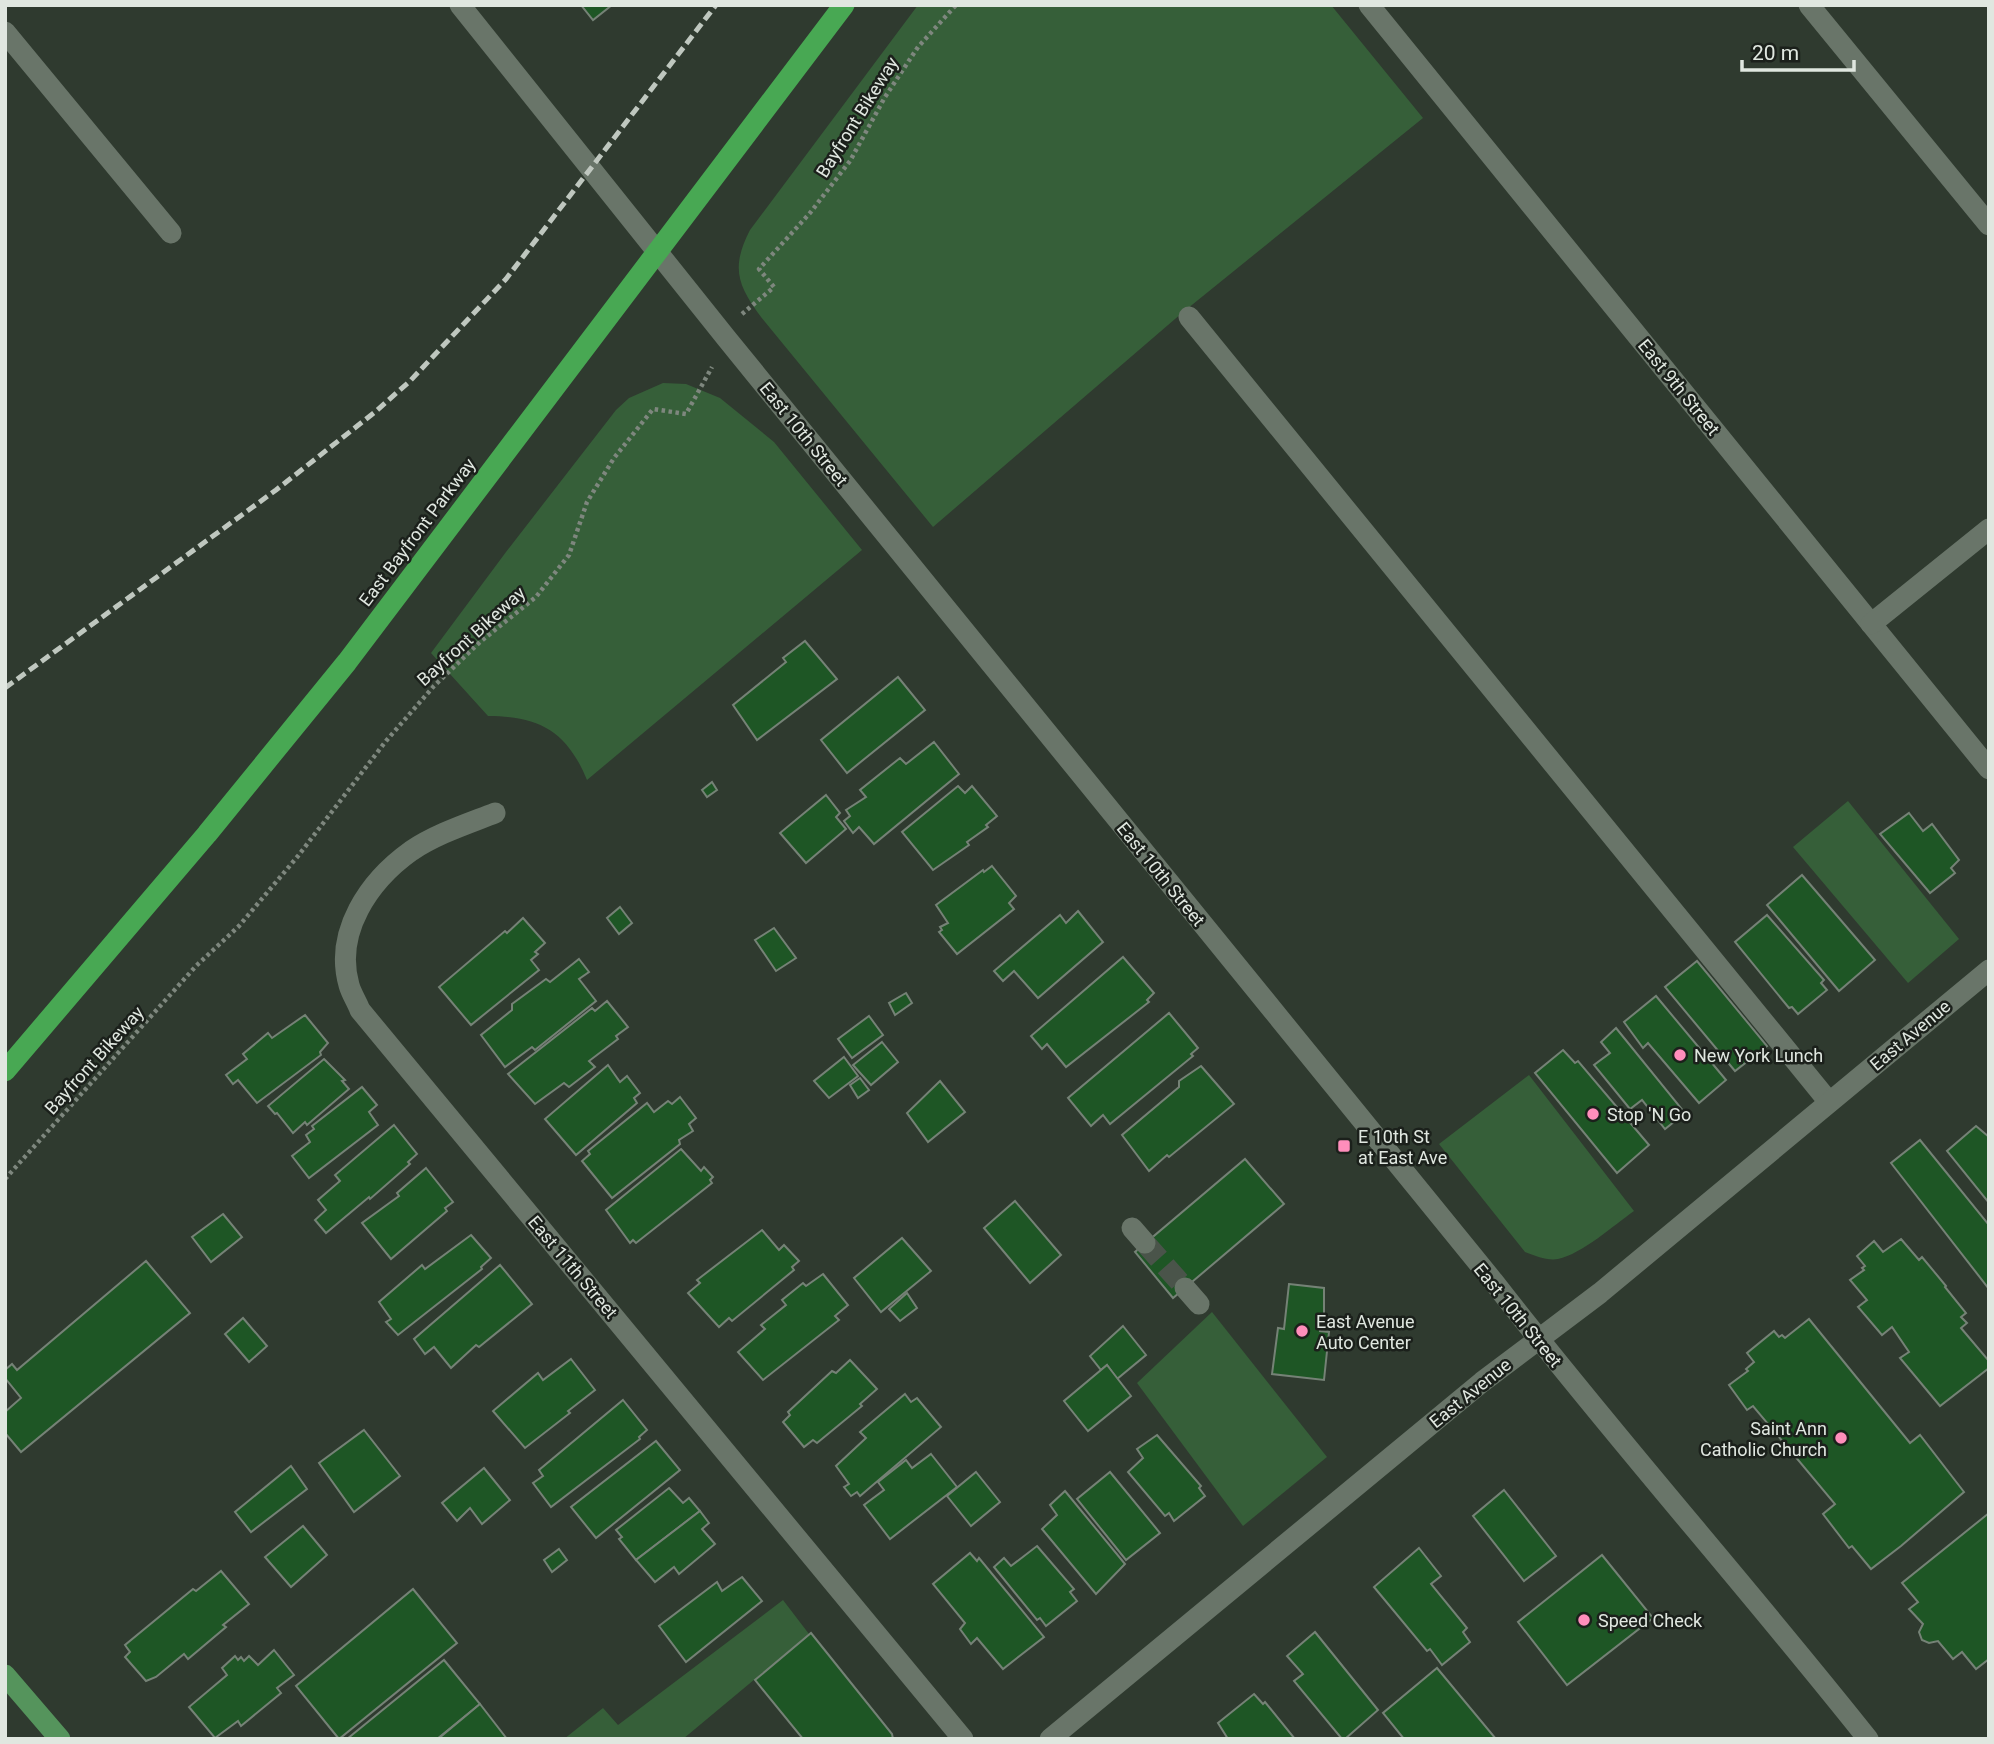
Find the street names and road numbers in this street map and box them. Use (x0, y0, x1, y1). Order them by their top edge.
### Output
street label: Bayfront Bikeway (812, 53, 903, 181)
street label: East 9th Street (1634, 335, 1724, 439)
street label: East 10th Street (756, 378, 852, 490)
street label: East Bayfront Parkway (354, 453, 480, 610)
street label: Bayfront Bikeway (413, 582, 530, 690)
street label: East 10th Street (1113, 818, 1209, 930)
street label: East Avenue (1866, 995, 1954, 1075)
street label: Bayfront Bikeway (40, 1001, 148, 1118)
street label: East 11th Street (524, 1211, 622, 1323)
street label: East 10th Street (1470, 1259, 1566, 1371)
street label: East Avenue (1425, 1354, 1515, 1432)

